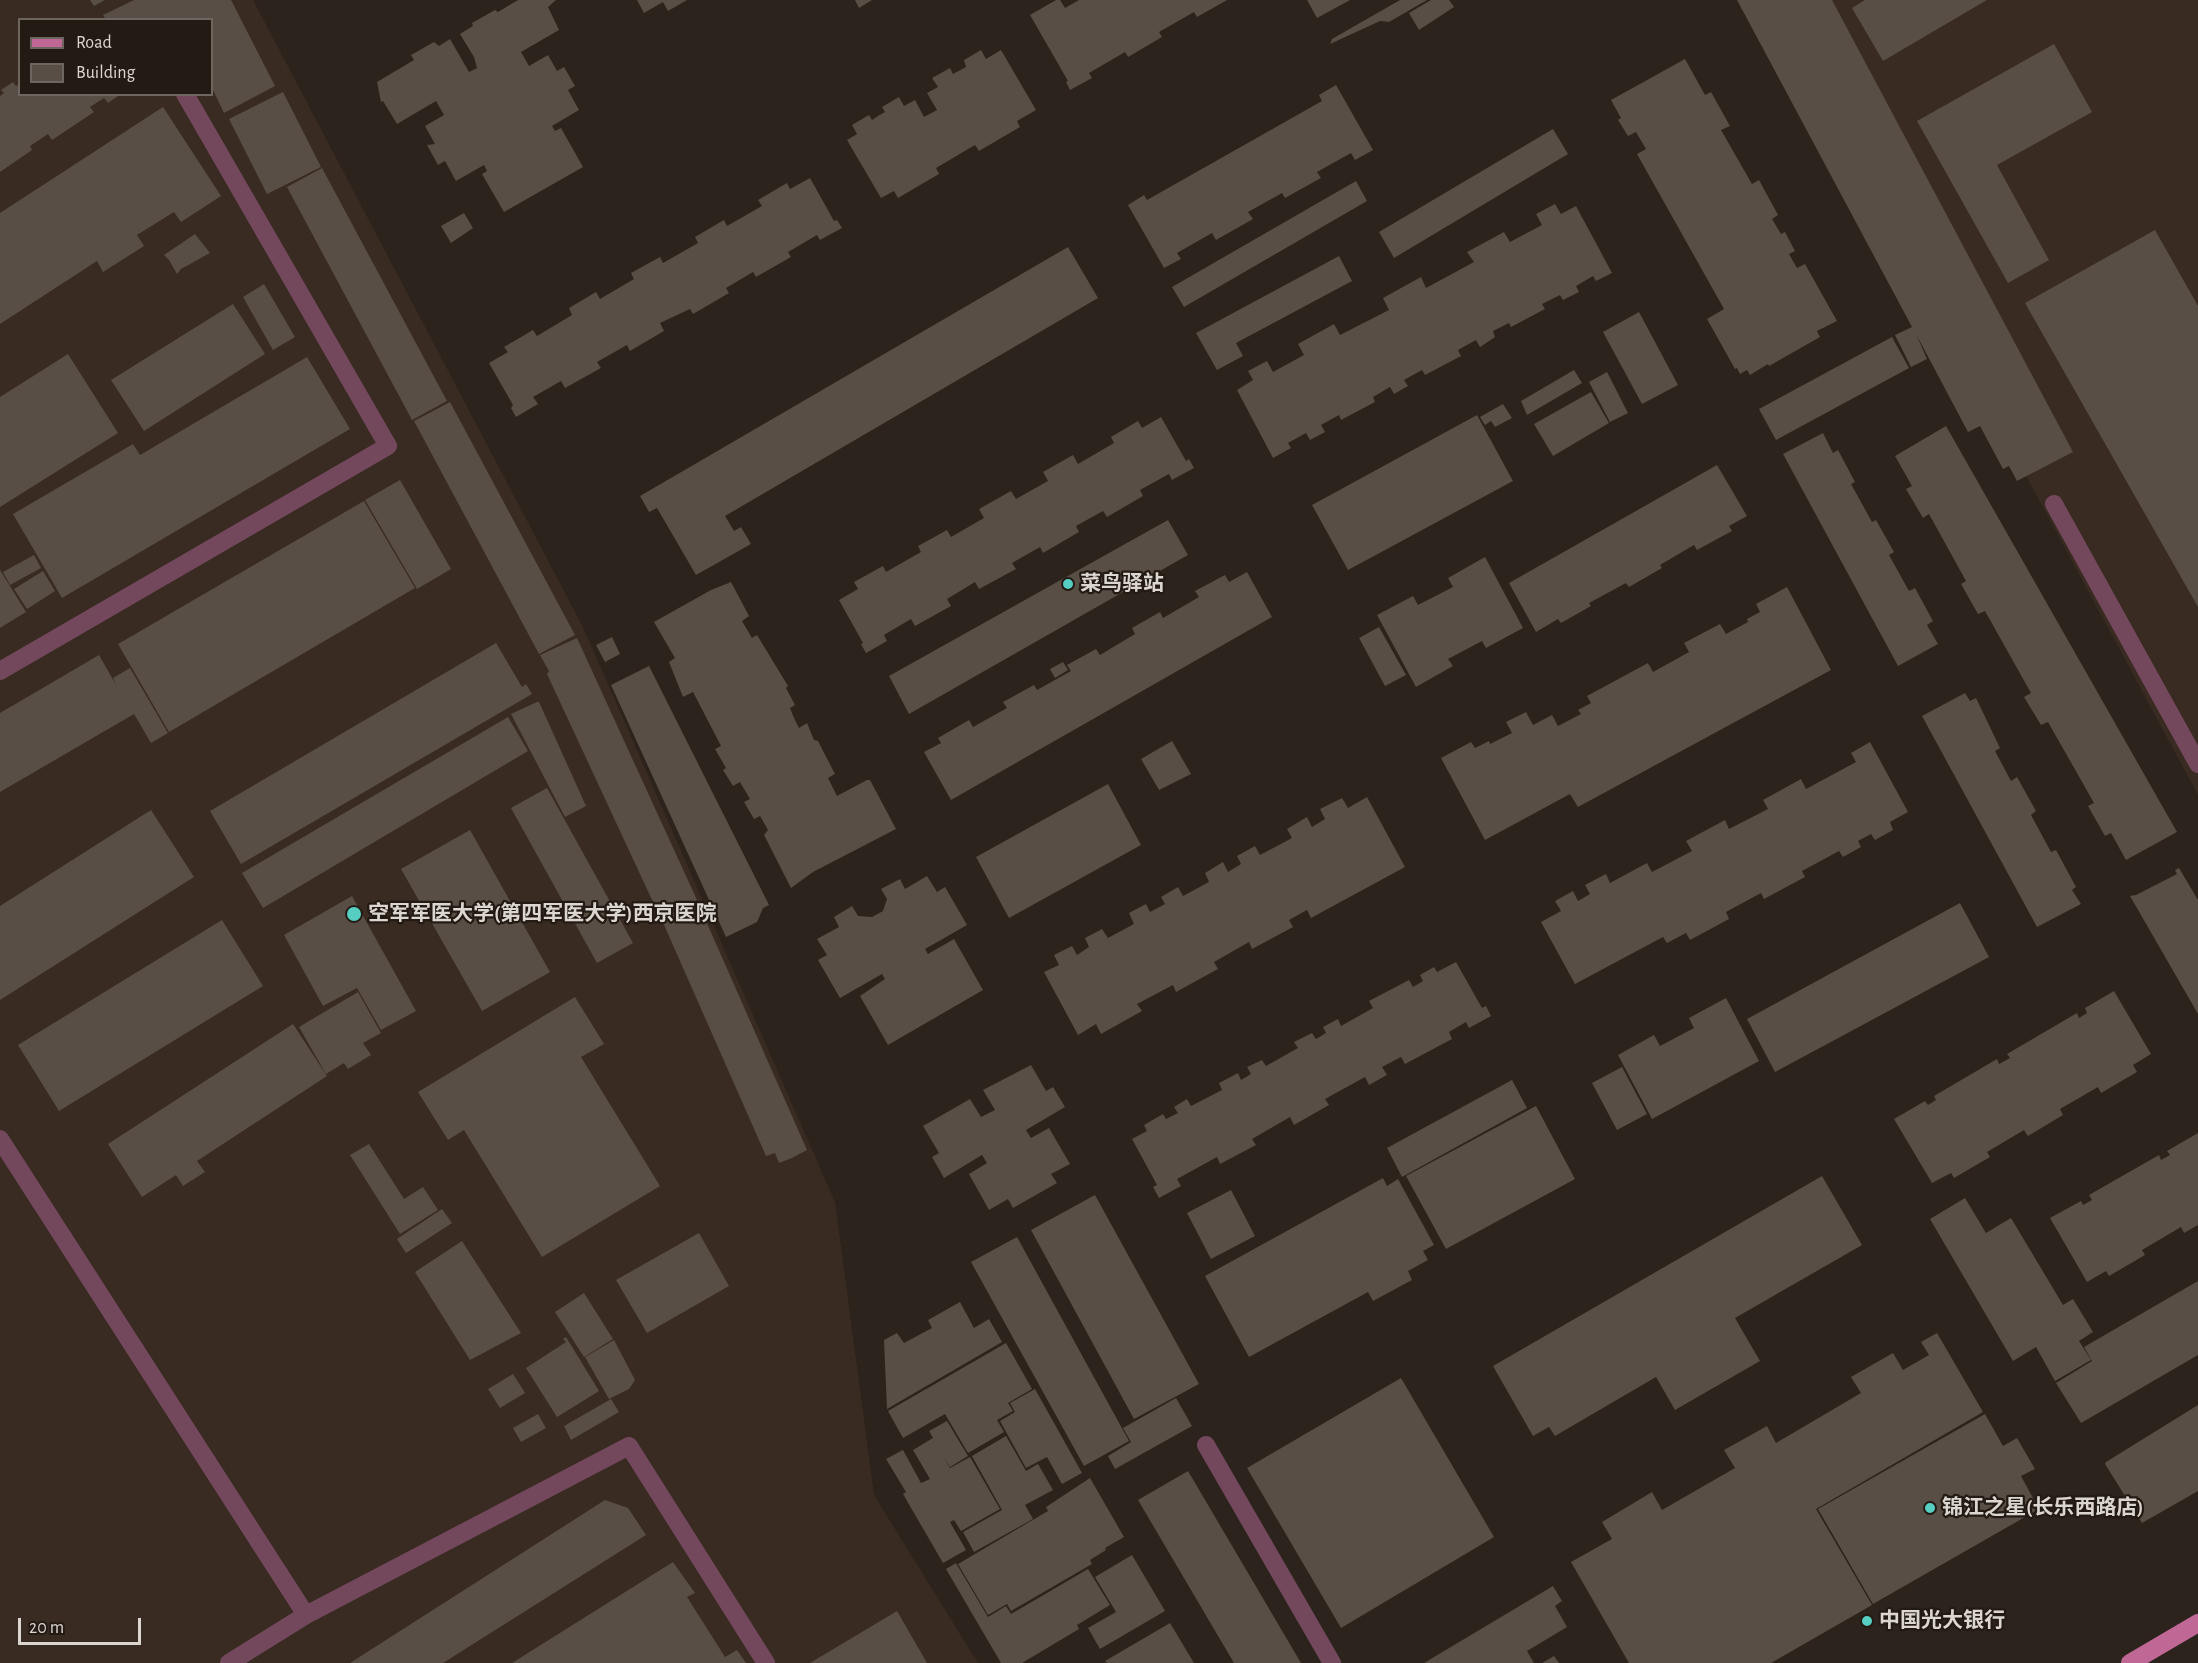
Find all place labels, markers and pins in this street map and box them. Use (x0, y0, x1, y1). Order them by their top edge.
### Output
place label: 菜鸟驿站 (1080, 571, 1164, 597)
marker: 菜鸟驿站 (1061, 577, 1075, 591)
place label: 空军军医大学(第四军医大学)西京医院 (368, 901, 716, 927)
marker: 空军军医大学(第四军医大学)西京医院 (345, 905, 363, 923)
place label: 锦江之星(长乐西路店) (1942, 1495, 2143, 1521)
marker: 锦江之星(长乐西路店) (1923, 1501, 1937, 1515)
place label: 中国光大银行 (1879, 1608, 2005, 1634)
marker: 中国光大银行 (1860, 1614, 1874, 1628)

